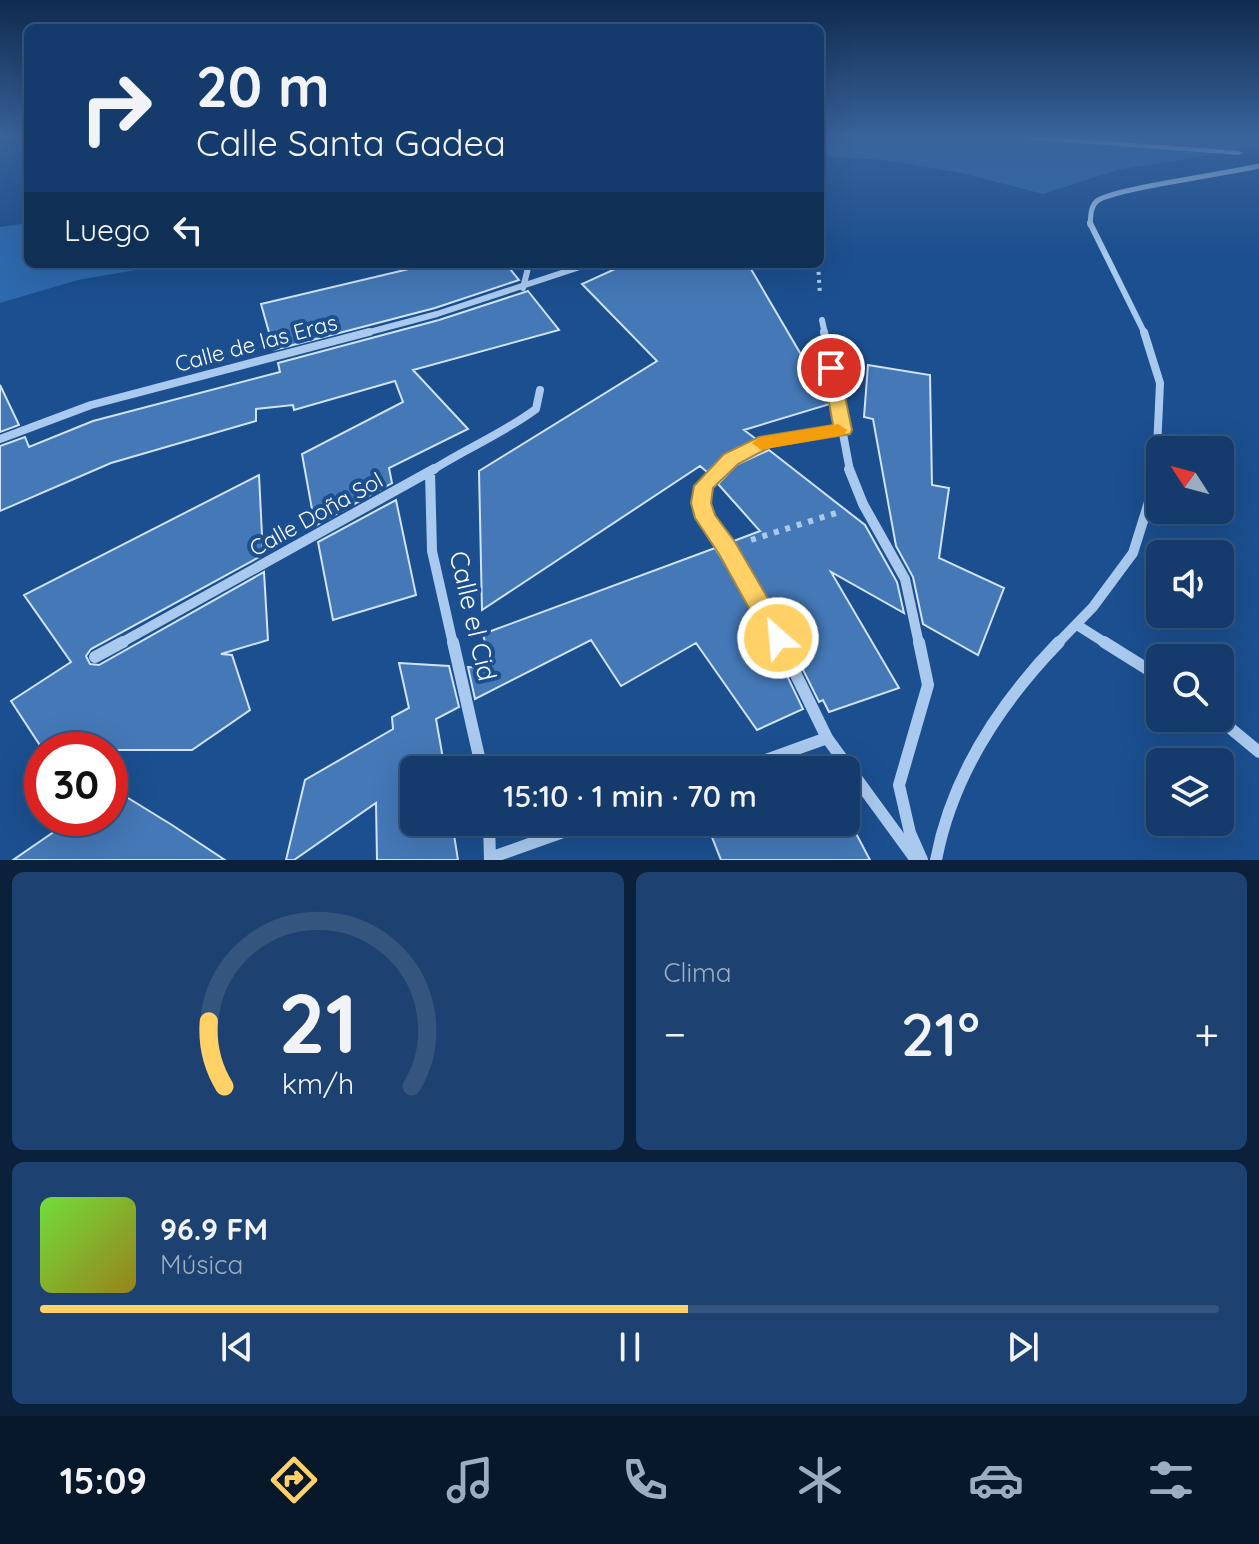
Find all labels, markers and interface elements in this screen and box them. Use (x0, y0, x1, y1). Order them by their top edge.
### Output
text: 20 m (196, 51, 330, 121)
icon: right (64, 56, 168, 160)
text: Calle Santa Gadea (196, 120, 506, 165)
icon: left (166, 208, 210, 252)
text: Luego (64, 211, 150, 249)
street label: Calle de las Eras (172, 308, 340, 378)
pin (797, 334, 865, 402)
icon: arrive (809, 346, 853, 390)
north arrow (1146, 436, 1234, 524)
map controls (1146, 436, 1234, 836)
street label: Calle Doña Sol (244, 466, 388, 562)
button: sound (1146, 540, 1234, 628)
street label: Calle el Cid (443, 548, 504, 684)
position arrow (736, 596, 820, 680)
button: search (1146, 644, 1234, 732)
speed limit sign: 30 (24, 732, 128, 836)
button: layers (1146, 748, 1234, 836)
text: 15:10 · 1 min · 70 m (503, 777, 757, 815)
text: Clima (664, 956, 732, 989)
text: 21 (278, 970, 358, 1074)
text: 21° (901, 996, 980, 1071)
text: − (664, 1006, 686, 1061)
text: + (1194, 1006, 1219, 1061)
text: km/h (281, 1065, 354, 1101)
text: 96.9 FM (160, 1210, 268, 1248)
text: Música (160, 1248, 243, 1281)
icon: previous (215, 1325, 259, 1369)
icon: pause (608, 1325, 652, 1369)
icon: next (1001, 1325, 1045, 1369)
icon: directions (266, 1452, 322, 1508)
icon: music (442, 1452, 498, 1508)
icon: phone (617, 1452, 673, 1508)
icon: climate (792, 1452, 848, 1508)
icon: car (968, 1452, 1024, 1508)
icon: filters (1143, 1452, 1199, 1508)
text: 15:09 (60, 1458, 147, 1503)

